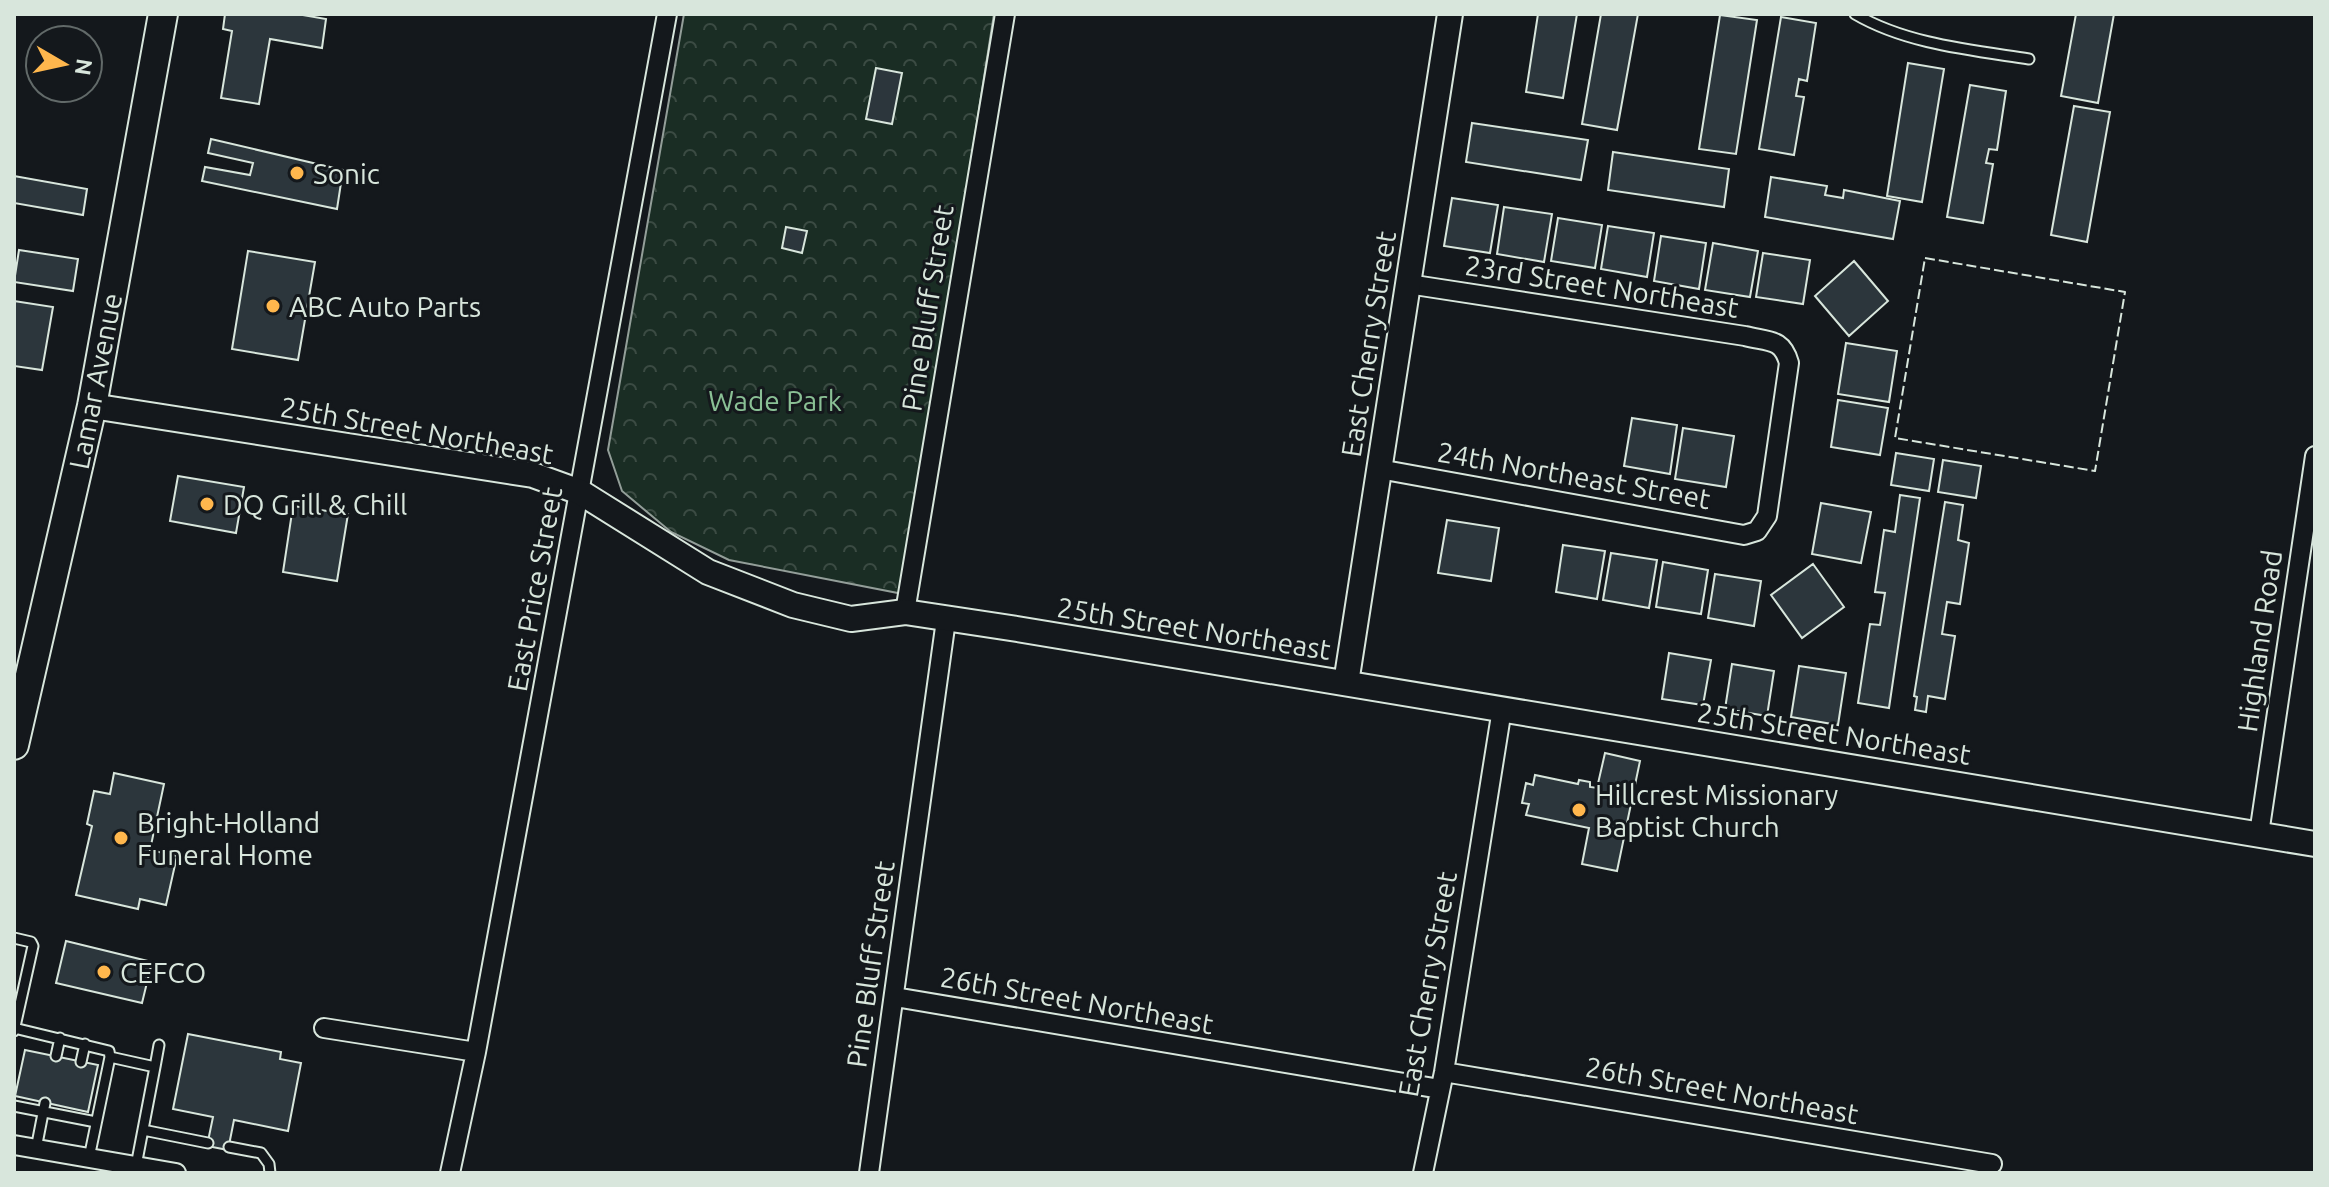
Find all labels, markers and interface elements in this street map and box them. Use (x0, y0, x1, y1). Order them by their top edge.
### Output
north arrow (24, 24, 104, 104)
text: N (71, 57, 98, 77)
place label: Sonic (313, 158, 380, 189)
marker: Sonic (288, 164, 306, 182)
street label: Pine Bluff Street (895, 203, 959, 413)
street label: East Cherry Street (1335, 229, 1401, 459)
street label: 23rd Street Northeast (1463, 249, 1741, 323)
street label: Lamar Avenue (63, 290, 127, 472)
place label: ABC Auto Parts (289, 291, 481, 322)
marker: ABC Auto Parts (264, 297, 282, 315)
park label: Wade Park (708, 385, 842, 416)
street label: 25th Street Northeast (278, 391, 556, 469)
street label: 24th Northeast Street (1435, 436, 1713, 514)
street label: East Price Street (501, 484, 567, 694)
place label: DQ Grill & Chill (223, 489, 407, 520)
marker: DQ Grill & Chill (198, 495, 216, 513)
street label: Highland Road (2231, 548, 2287, 734)
street label: 25th Street Northeast (1055, 591, 1333, 665)
street label: 25th Street Northeast (1695, 696, 1973, 770)
place label: Hillcrest Missionary Baptist Church (1595, 779, 1838, 842)
marker: Hillcrest Missionary Baptist Church (1570, 801, 1588, 819)
place label: Bright-Holland Funeral Home (137, 807, 320, 870)
marker: Bright-Holland Funeral Home (112, 829, 130, 847)
street label: Pine Bluff Street (840, 859, 900, 1069)
street label: East Cherry Street (1392, 869, 1462, 1099)
place label: CEFCO (120, 957, 206, 988)
street label: 26th Street Northeast (938, 961, 1216, 1039)
marker: CEFCO (95, 963, 113, 981)
street label: 26th Street Northeast (1583, 1051, 1861, 1129)

